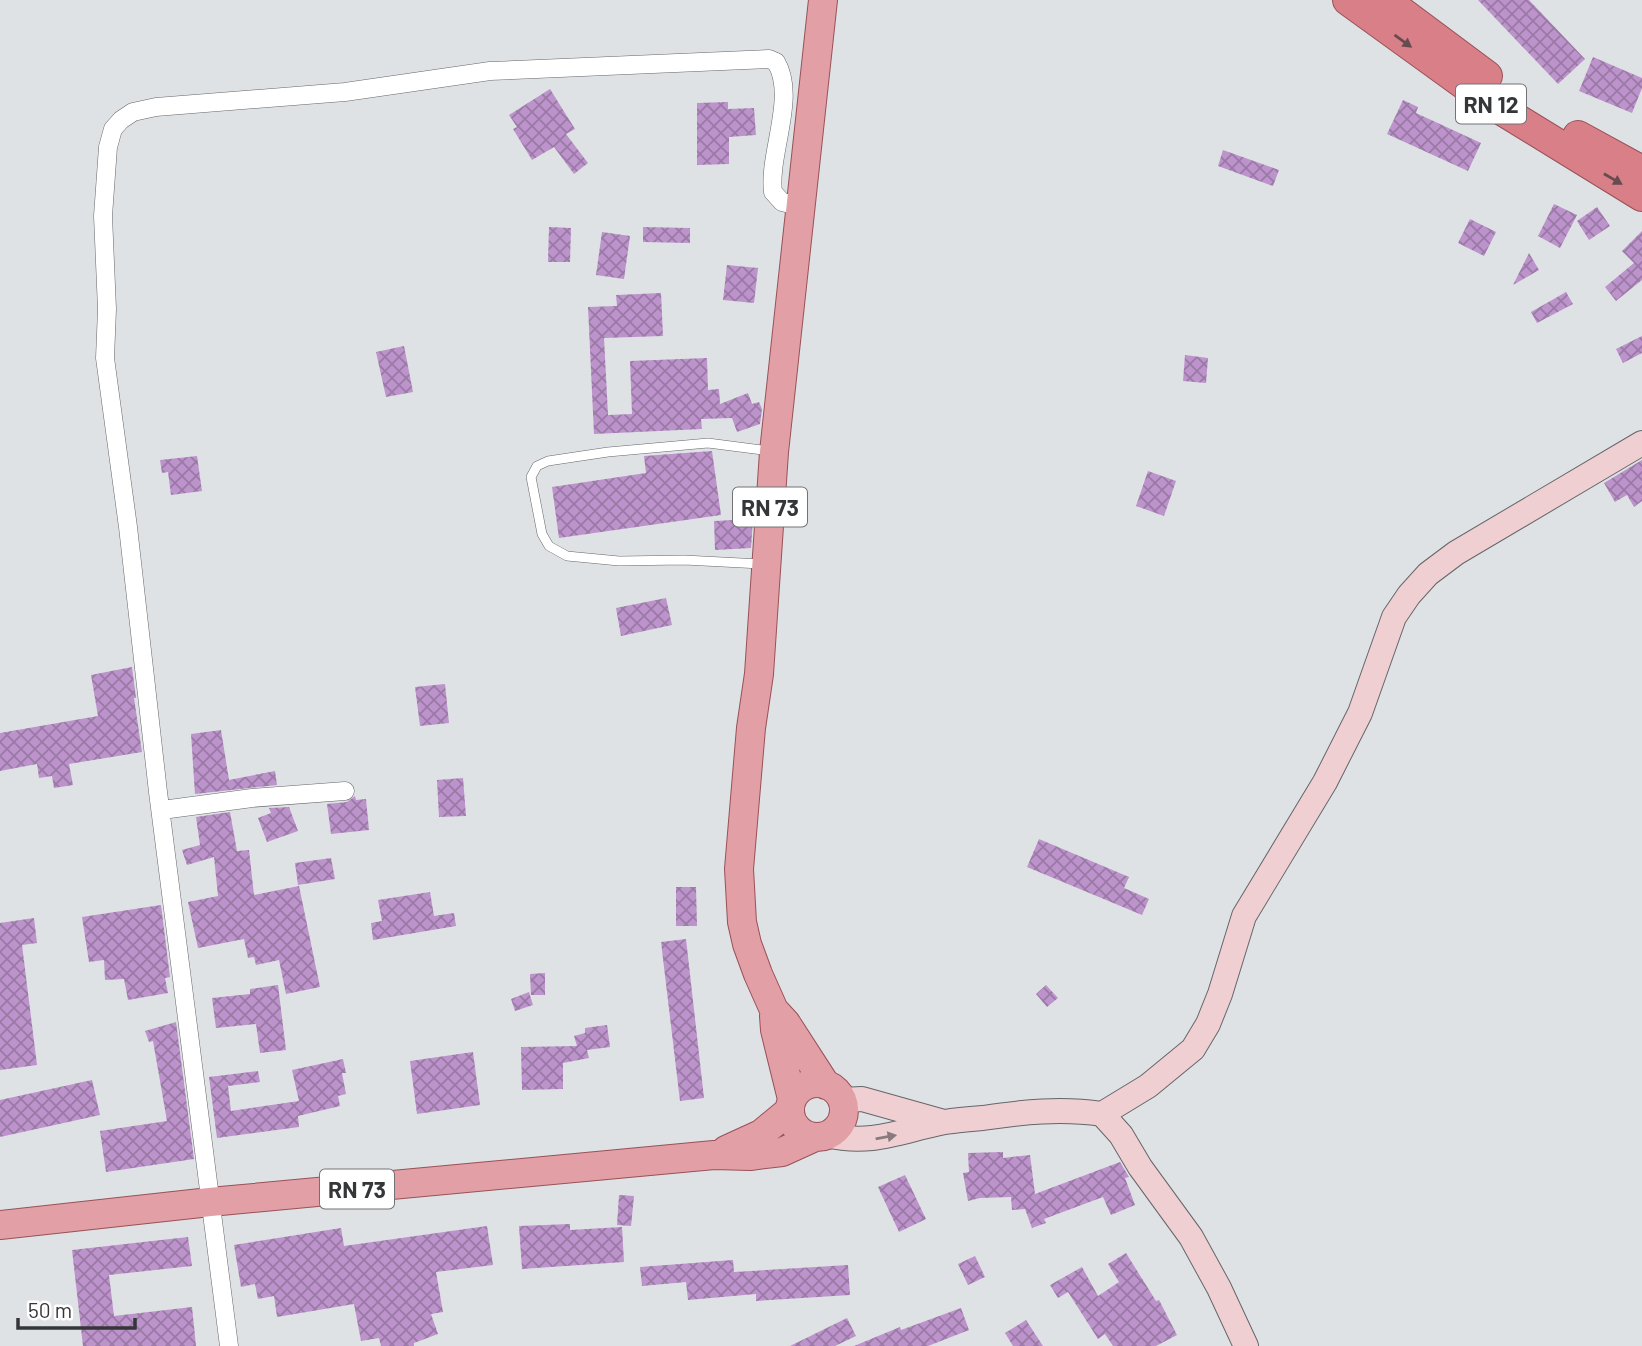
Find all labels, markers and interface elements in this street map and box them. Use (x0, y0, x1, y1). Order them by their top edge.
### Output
one-way arrow (1393, 34, 1411, 49)
road number: RN 12 (1456, 85, 1526, 124)
one-way arrow (1603, 173, 1623, 185)
road number: RN 73 (733, 488, 807, 526)
one-way arrow (876, 1131, 898, 1142)
road number: RN 73 (320, 1170, 394, 1208)
scale bar (18, 1286, 135, 1330)
text: 50 m (28, 1297, 72, 1322)

